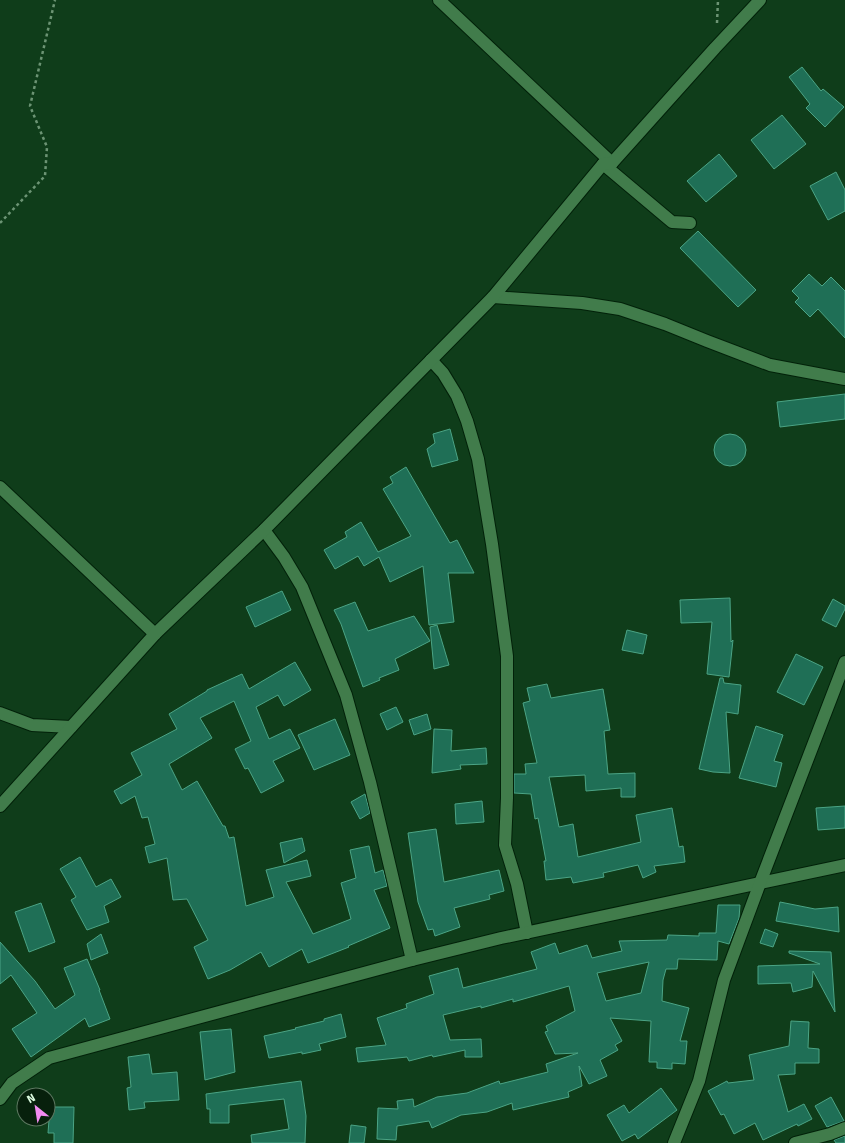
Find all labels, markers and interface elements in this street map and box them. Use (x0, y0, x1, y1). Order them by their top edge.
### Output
north arrow (16, 1087, 56, 1127)
text: N (25, 1091, 38, 1106)

